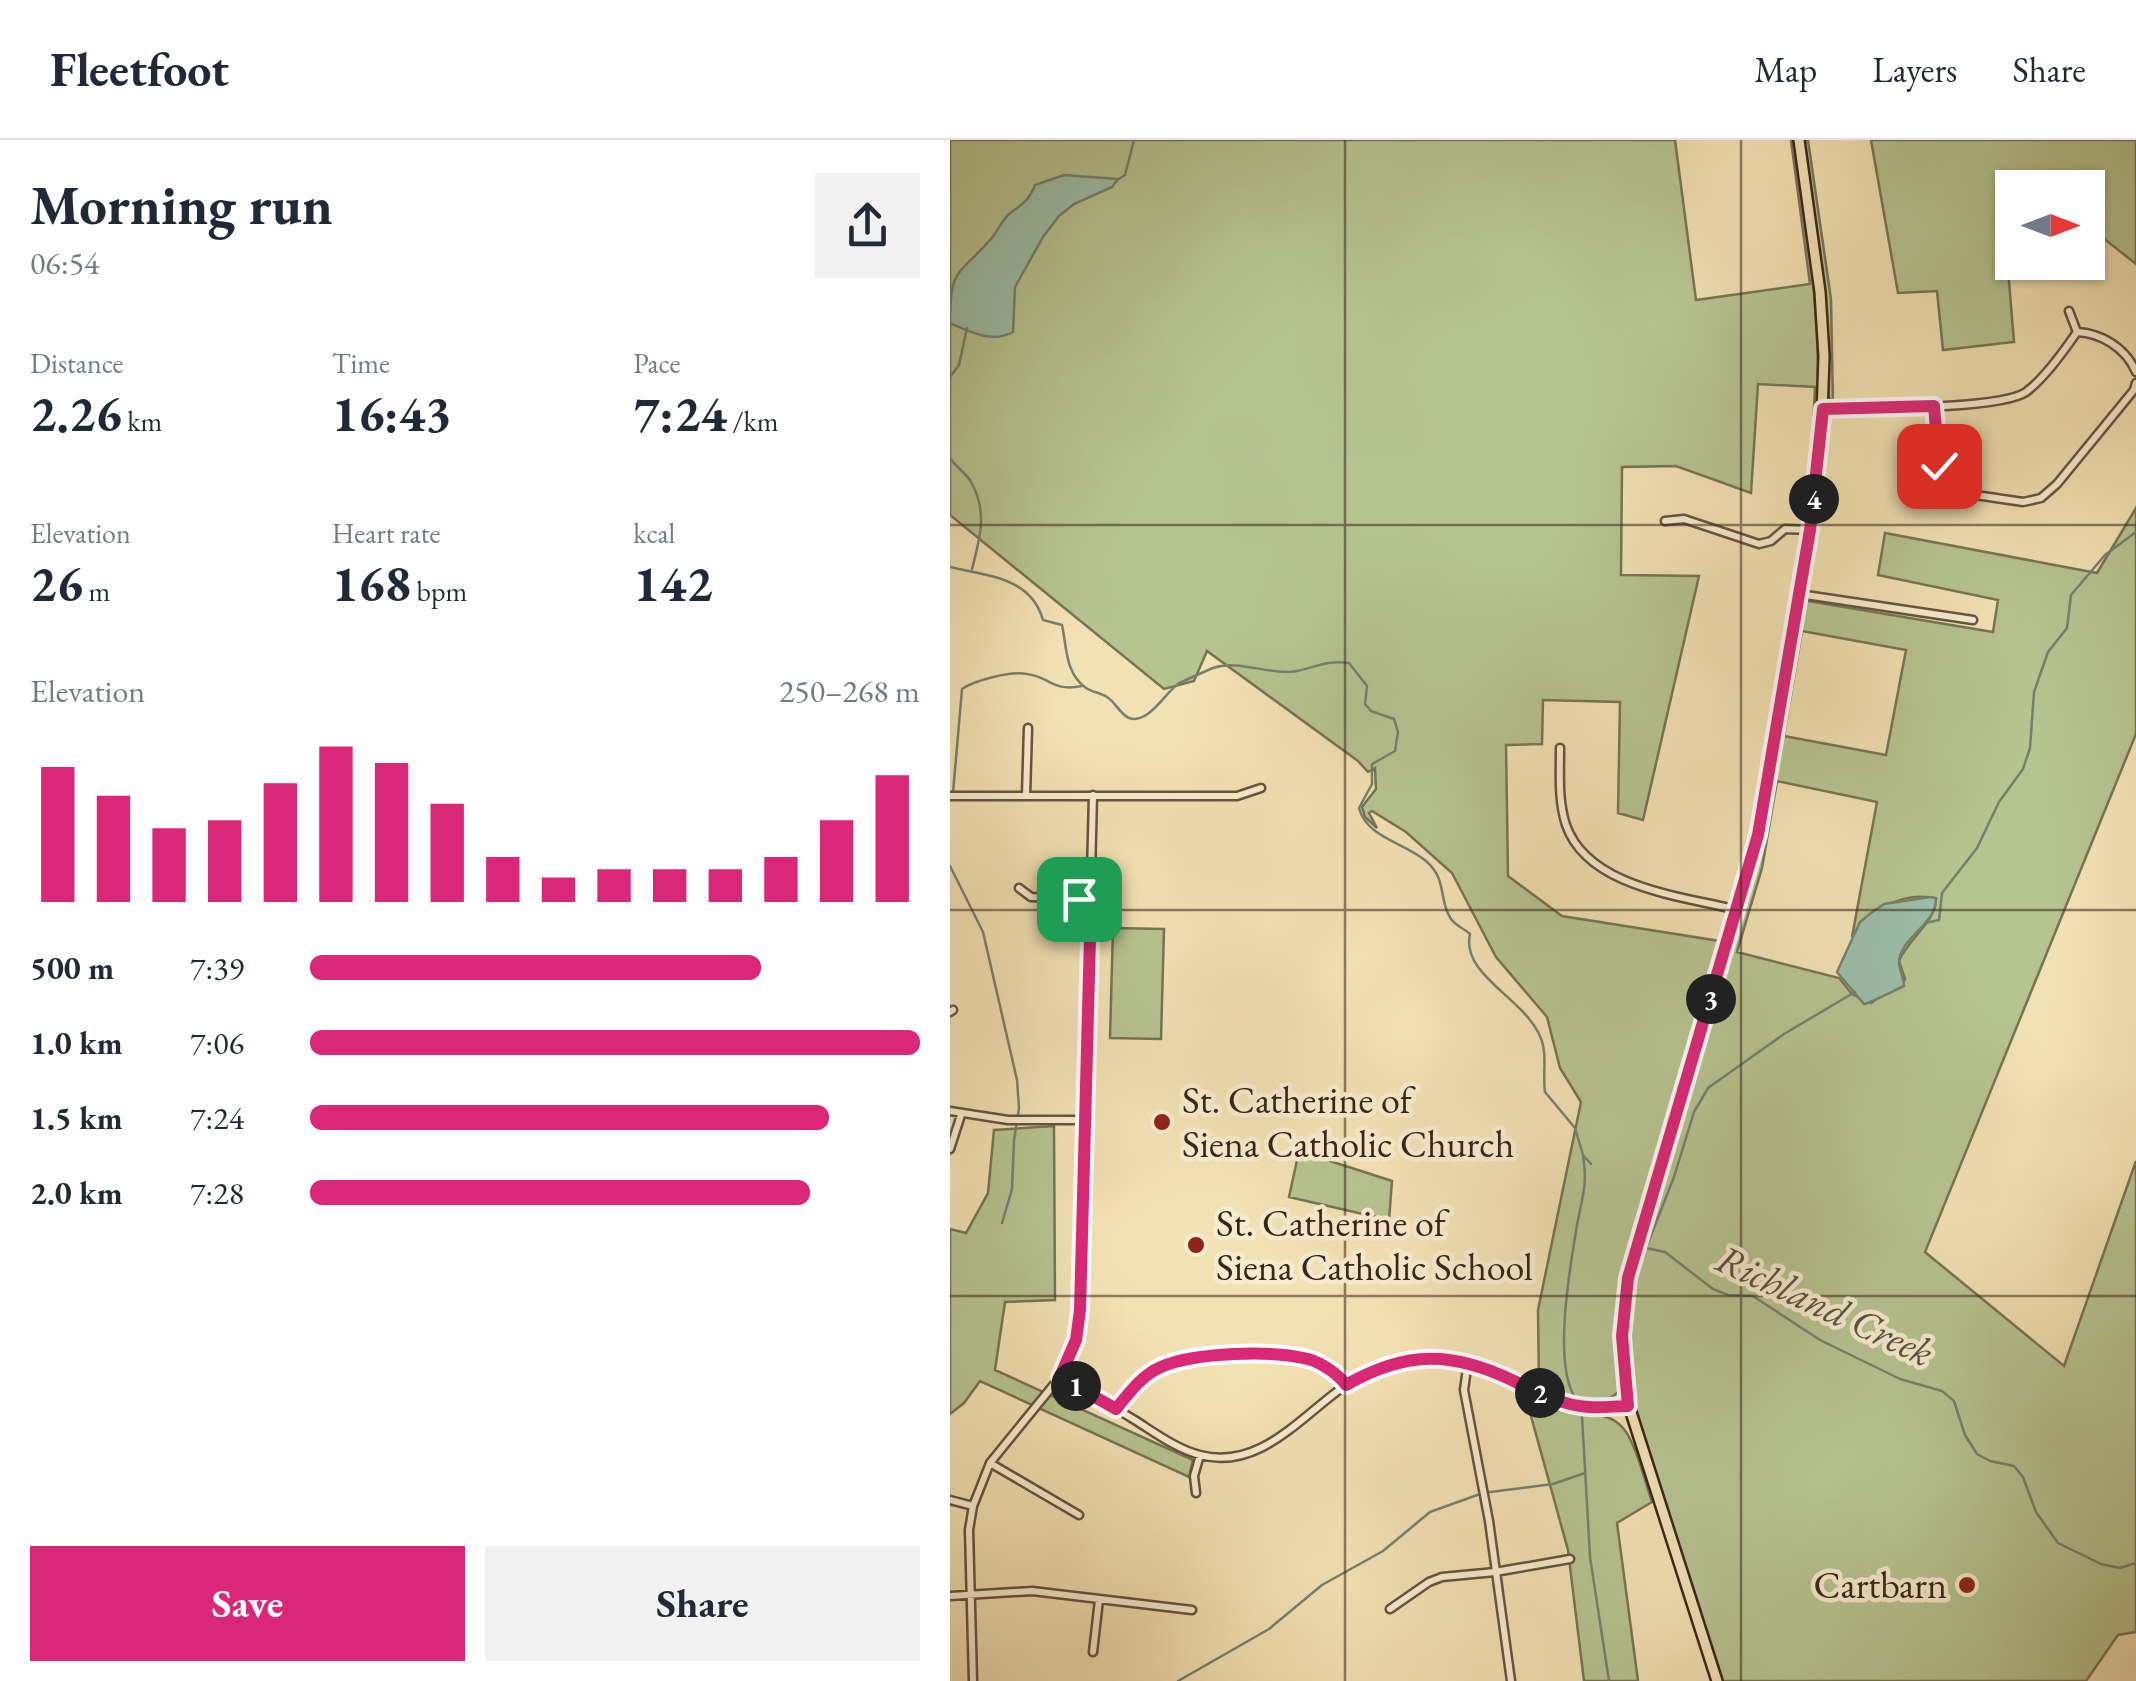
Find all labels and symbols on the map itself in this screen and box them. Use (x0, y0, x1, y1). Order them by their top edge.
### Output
north arrow (1995, 170, 2105, 280)
pin (1897, 424, 1982, 509)
pin: 4 (1789, 474, 1839, 524)
pin (1037, 857, 1122, 942)
pin: 3 (1686, 974, 1736, 1024)
place label: St. Catherine of Siena Catholic Church (1182, 1075, 1514, 1168)
marker: St. Catherine of Siena Catholic Church (1151, 1111, 1173, 1133)
place label: St. Catherine of Siena Catholic School (1216, 1198, 1533, 1291)
water label: Richland Creek (1708, 1232, 1942, 1378)
marker: St. Catherine of Siena Catholic School (1185, 1234, 1207, 1256)
pin: 1 (1051, 1361, 1101, 1411)
pin: 2 (1515, 1368, 1565, 1418)
place label: Cartbarn (1814, 1560, 1947, 1609)
marker: Cartbarn (1956, 1574, 1978, 1596)

